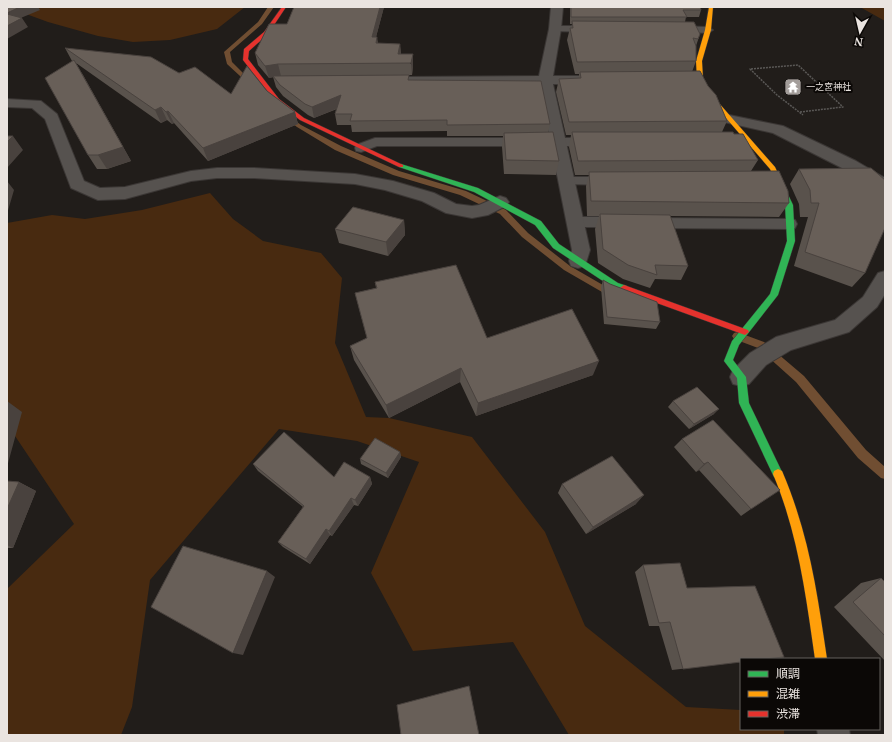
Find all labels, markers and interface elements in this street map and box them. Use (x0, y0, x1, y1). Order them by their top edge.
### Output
north arrow (840, 12, 880, 52)
text: N (853, 34, 864, 50)
temple icon: 一之宮神社 (783, 77, 803, 97)
place label: 一之宮神社 (806, 80, 851, 93)
legend (740, 658, 880, 730)
text: 順調 (776, 665, 800, 682)
text: 混雑 (776, 685, 800, 702)
text: 渋滞 (776, 705, 800, 722)

